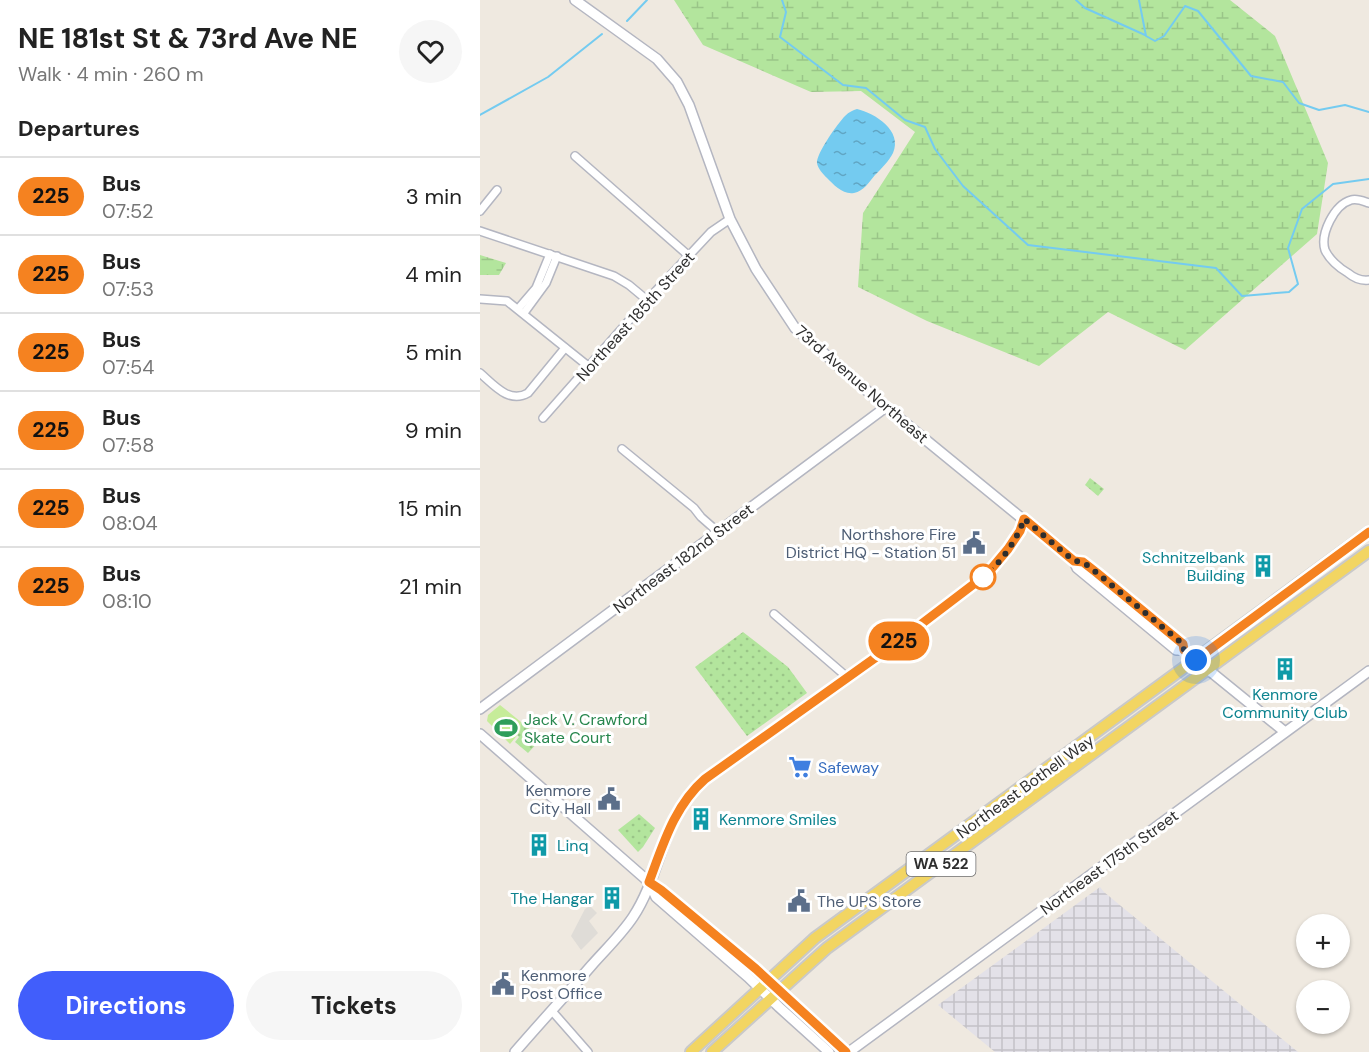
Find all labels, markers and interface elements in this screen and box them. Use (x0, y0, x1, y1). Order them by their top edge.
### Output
text: NE 181st St & 73rd Ave NE (18, 20, 358, 57)
button: heart (399, 20, 462, 83)
text: Walk · 4 min · 260 m (18, 61, 203, 87)
text: Departures (18, 114, 140, 143)
text: Bus (102, 169, 141, 198)
text: 225 (32, 182, 70, 210)
text: 3 min (406, 182, 462, 211)
text: 07:52 (102, 198, 154, 224)
text: Bus (102, 247, 141, 276)
street label: Northeast 185th Street (572, 247, 699, 386)
text: 225 (32, 260, 70, 288)
text: 4 min (405, 260, 462, 289)
text: 07:53 (102, 276, 154, 302)
street label: 73rd Avenue Northeast (791, 321, 933, 448)
text: Bus (102, 325, 141, 354)
text: 225 (32, 338, 70, 366)
text: 5 min (405, 338, 462, 367)
text: 07:54 (102, 354, 154, 380)
text: Bus (102, 403, 141, 432)
text: 225 (32, 416, 70, 444)
text: 9 min (405, 416, 462, 445)
text: 07:58 (102, 432, 154, 458)
text: Bus (102, 481, 141, 510)
text: 225 (32, 494, 70, 522)
text: 15 min (398, 494, 462, 523)
street label: Northeast 182nd Street (609, 499, 758, 618)
text: 08:04 (102, 510, 158, 536)
place label: Northshore Fire District HQ - Station 51 (786, 524, 956, 563)
public building icon: Northshore Fire District HQ - Station 51 (961, 530, 987, 556)
place label: Schnitzelbank Building (1142, 547, 1245, 586)
building icon: Schnitzelbank Building (1250, 553, 1276, 579)
text: Bus (102, 559, 141, 588)
unlabelled marker (970, 564, 996, 590)
text: 225 (32, 572, 70, 600)
text: 21 min (399, 572, 462, 601)
text: 08:10 (102, 588, 152, 614)
line badge: 225 (864, 622, 934, 660)
text: 225 (880, 627, 918, 655)
your location (1181, 645, 1211, 675)
building icon: Kenmore Community Club (1272, 656, 1298, 682)
place label: Kenmore Community Club (1222, 684, 1348, 723)
place label: Jack V. Crawford Skate Court (524, 709, 647, 748)
sports icon: Jack V. Crawford Skate Court (493, 715, 519, 741)
street label: Northeast Bothell Way (952, 729, 1098, 843)
supermarket icon: Safeway (787, 754, 813, 780)
place label: Safeway (818, 757, 879, 778)
place label: Kenmore City Hall (525, 780, 591, 819)
public building icon: Kenmore City Hall (596, 786, 622, 812)
street label: Northeast 175th Street (1036, 805, 1183, 920)
building icon: Kenmore Smiles (688, 806, 714, 832)
place label: Kenmore Smiles (719, 809, 837, 830)
building icon: Linq (526, 832, 552, 858)
place label: Linq (557, 835, 589, 856)
road number: WA 522 (906, 852, 976, 876)
building icon: The Hangar (599, 885, 625, 911)
place label: The Hangar (510, 888, 594, 909)
public building icon: The UPS Store (786, 888, 812, 914)
place label: The UPS Store (817, 891, 921, 912)
map controls (1296, 914, 1350, 1034)
button: + (1296, 914, 1350, 968)
place label: Kenmore Post Office (521, 965, 603, 1004)
button: Directions (18, 971, 234, 1040)
button: Tickets (246, 971, 462, 1040)
public building icon: Kenmore Post Office (490, 971, 516, 997)
button: − (1296, 980, 1350, 1034)

